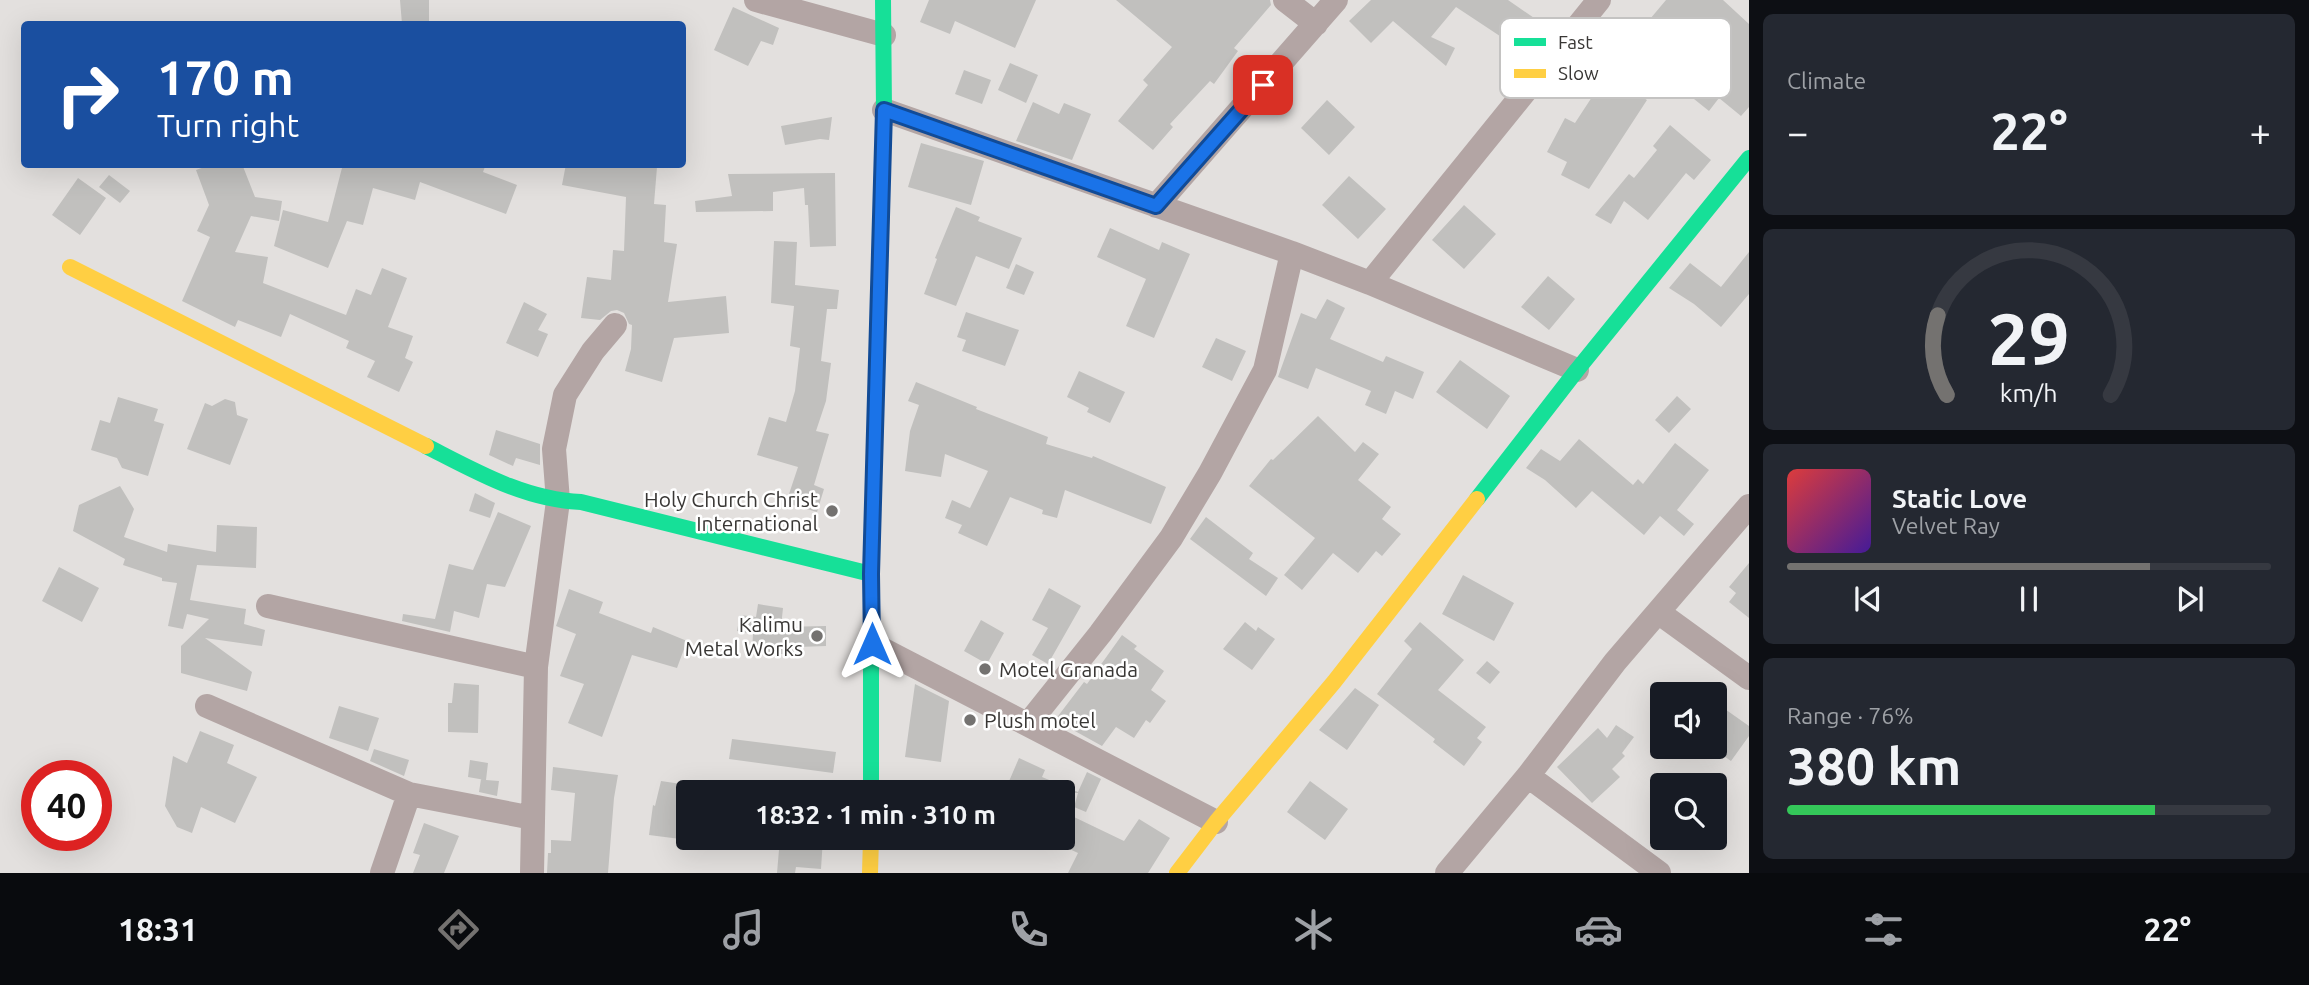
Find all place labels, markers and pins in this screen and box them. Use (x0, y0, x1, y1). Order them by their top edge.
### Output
pin (1233, 55, 1293, 115)
place label: Holy Church Christ International (644, 487, 818, 535)
marker: Holy Church Christ International (824, 503, 840, 519)
place label: Kalimu Metal Works (685, 612, 803, 660)
marker: Kalimu Metal Works (809, 628, 825, 644)
place label: Motel Granada (999, 657, 1138, 681)
marker: Motel Granada (977, 661, 993, 677)
place label: Plush motel (984, 708, 1096, 732)
marker: Plush motel (962, 712, 978, 728)

